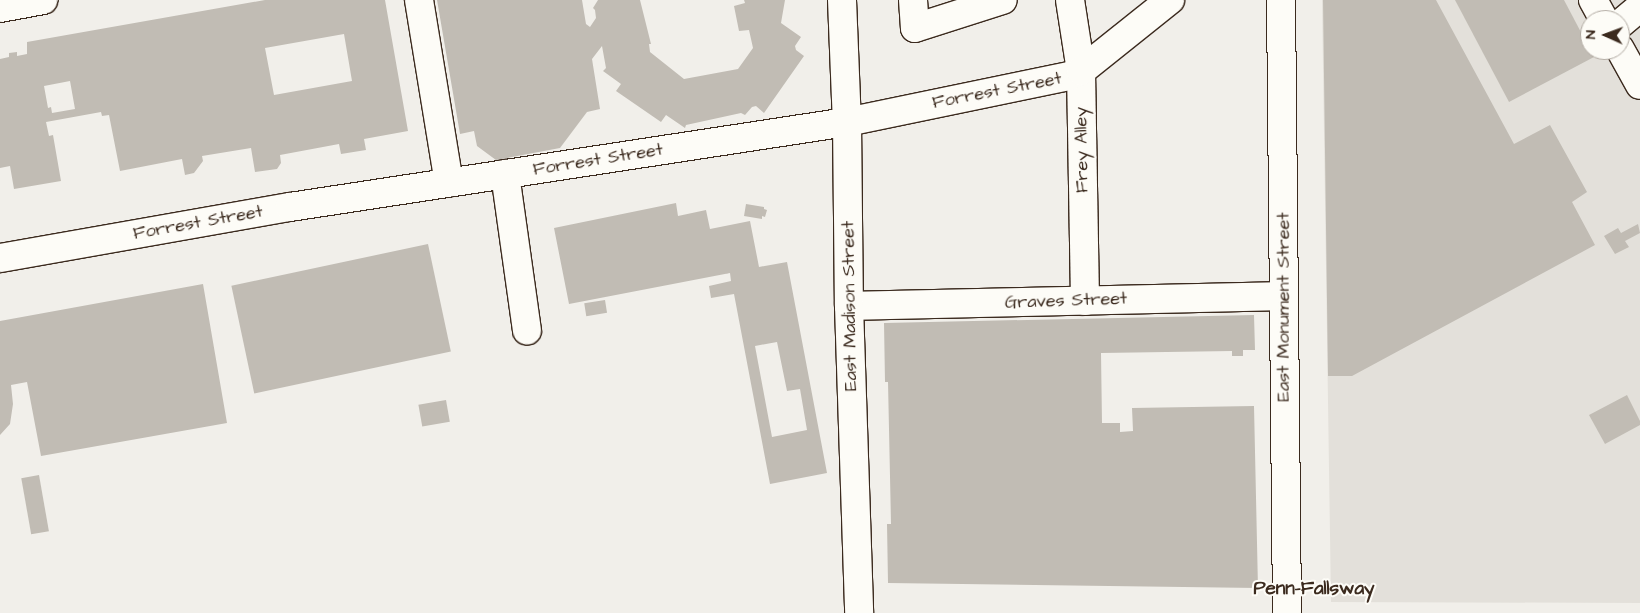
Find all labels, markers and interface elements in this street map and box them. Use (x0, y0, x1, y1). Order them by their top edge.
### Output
north arrow (1580, 10, 1630, 60)
text: N (1581, 30, 1601, 39)
street label: Forrest Street (931, 68, 1063, 114)
street label: Frey Alley (1070, 107, 1094, 193)
street label: Forrest Street (531, 139, 665, 181)
street label: Forrest Street (132, 201, 264, 245)
street label: East Monument Street (1273, 212, 1295, 402)
street label: East Madison Street (838, 221, 862, 391)
street label: Graves Street (1004, 288, 1128, 314)
district label: Penn-Fallsway (1253, 578, 1375, 600)

